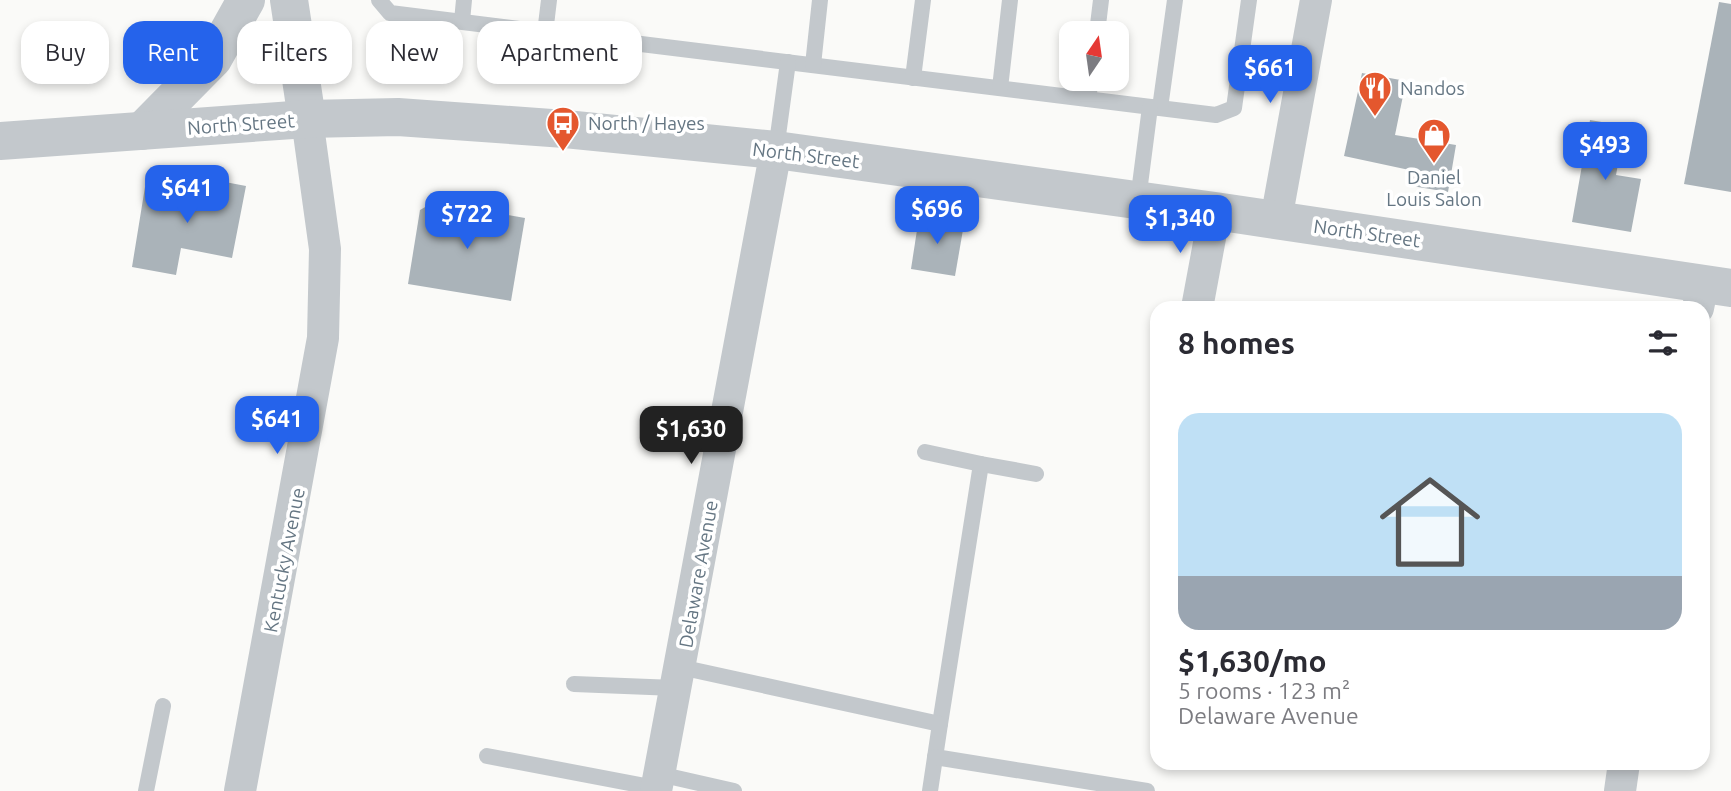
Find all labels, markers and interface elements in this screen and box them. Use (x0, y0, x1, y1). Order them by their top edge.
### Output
chip: Buy (21, 21, 109, 84)
chip: Rent (123, 21, 223, 84)
chip: Filters (237, 21, 352, 84)
chip: New (366, 21, 463, 84)
chip: Apartment (477, 21, 642, 84)
north arrow (1059, 21, 1129, 91)
map controls (1059, 21, 1129, 91)
pin: $661 (1229, 46, 1311, 105)
text: $661 (1244, 55, 1296, 80)
restaurant icon: Nandos (1356, 69, 1394, 118)
place label: Nandos (1400, 77, 1465, 99)
bus stop icon: North / Hayes (544, 104, 582, 153)
street label: North Street (187, 109, 296, 139)
place label: North / Hayes (588, 112, 705, 134)
shop icon: Daniel Louis Salon (1415, 116, 1453, 165)
pin: $493 (1564, 122, 1646, 182)
text: $493 (1579, 132, 1631, 157)
street label: North Street (751, 138, 861, 173)
pin: $641 (146, 166, 228, 225)
place label: Daniel Louis Salon (1386, 166, 1482, 210)
text: $641 (161, 175, 213, 200)
pin: $696 (896, 187, 978, 246)
pin: $722 (426, 191, 508, 251)
text: $696 (911, 196, 963, 221)
pin: $1,340 (1123, 196, 1237, 255)
text: $722 (441, 201, 493, 226)
text: $1,340 (1145, 205, 1215, 230)
street label: North Street (1312, 215, 1422, 251)
icon: filters (1644, 324, 1682, 362)
text: 8 homes (1178, 326, 1295, 360)
pin: $641 (236, 396, 318, 456)
text: $641 (251, 406, 303, 431)
pin: $1,630 (634, 406, 748, 466)
text: $1,630 (656, 416, 726, 441)
icon: home (1367, 459, 1493, 585)
street label: Kentucky Avenue (259, 486, 309, 634)
street label: Delaware Avenue (674, 499, 722, 649)
text: $1,630/mo (1178, 644, 1327, 678)
text: 5 rooms · 123 m² (1178, 678, 1350, 703)
text: Delaware Avenue (1178, 703, 1359, 728)

